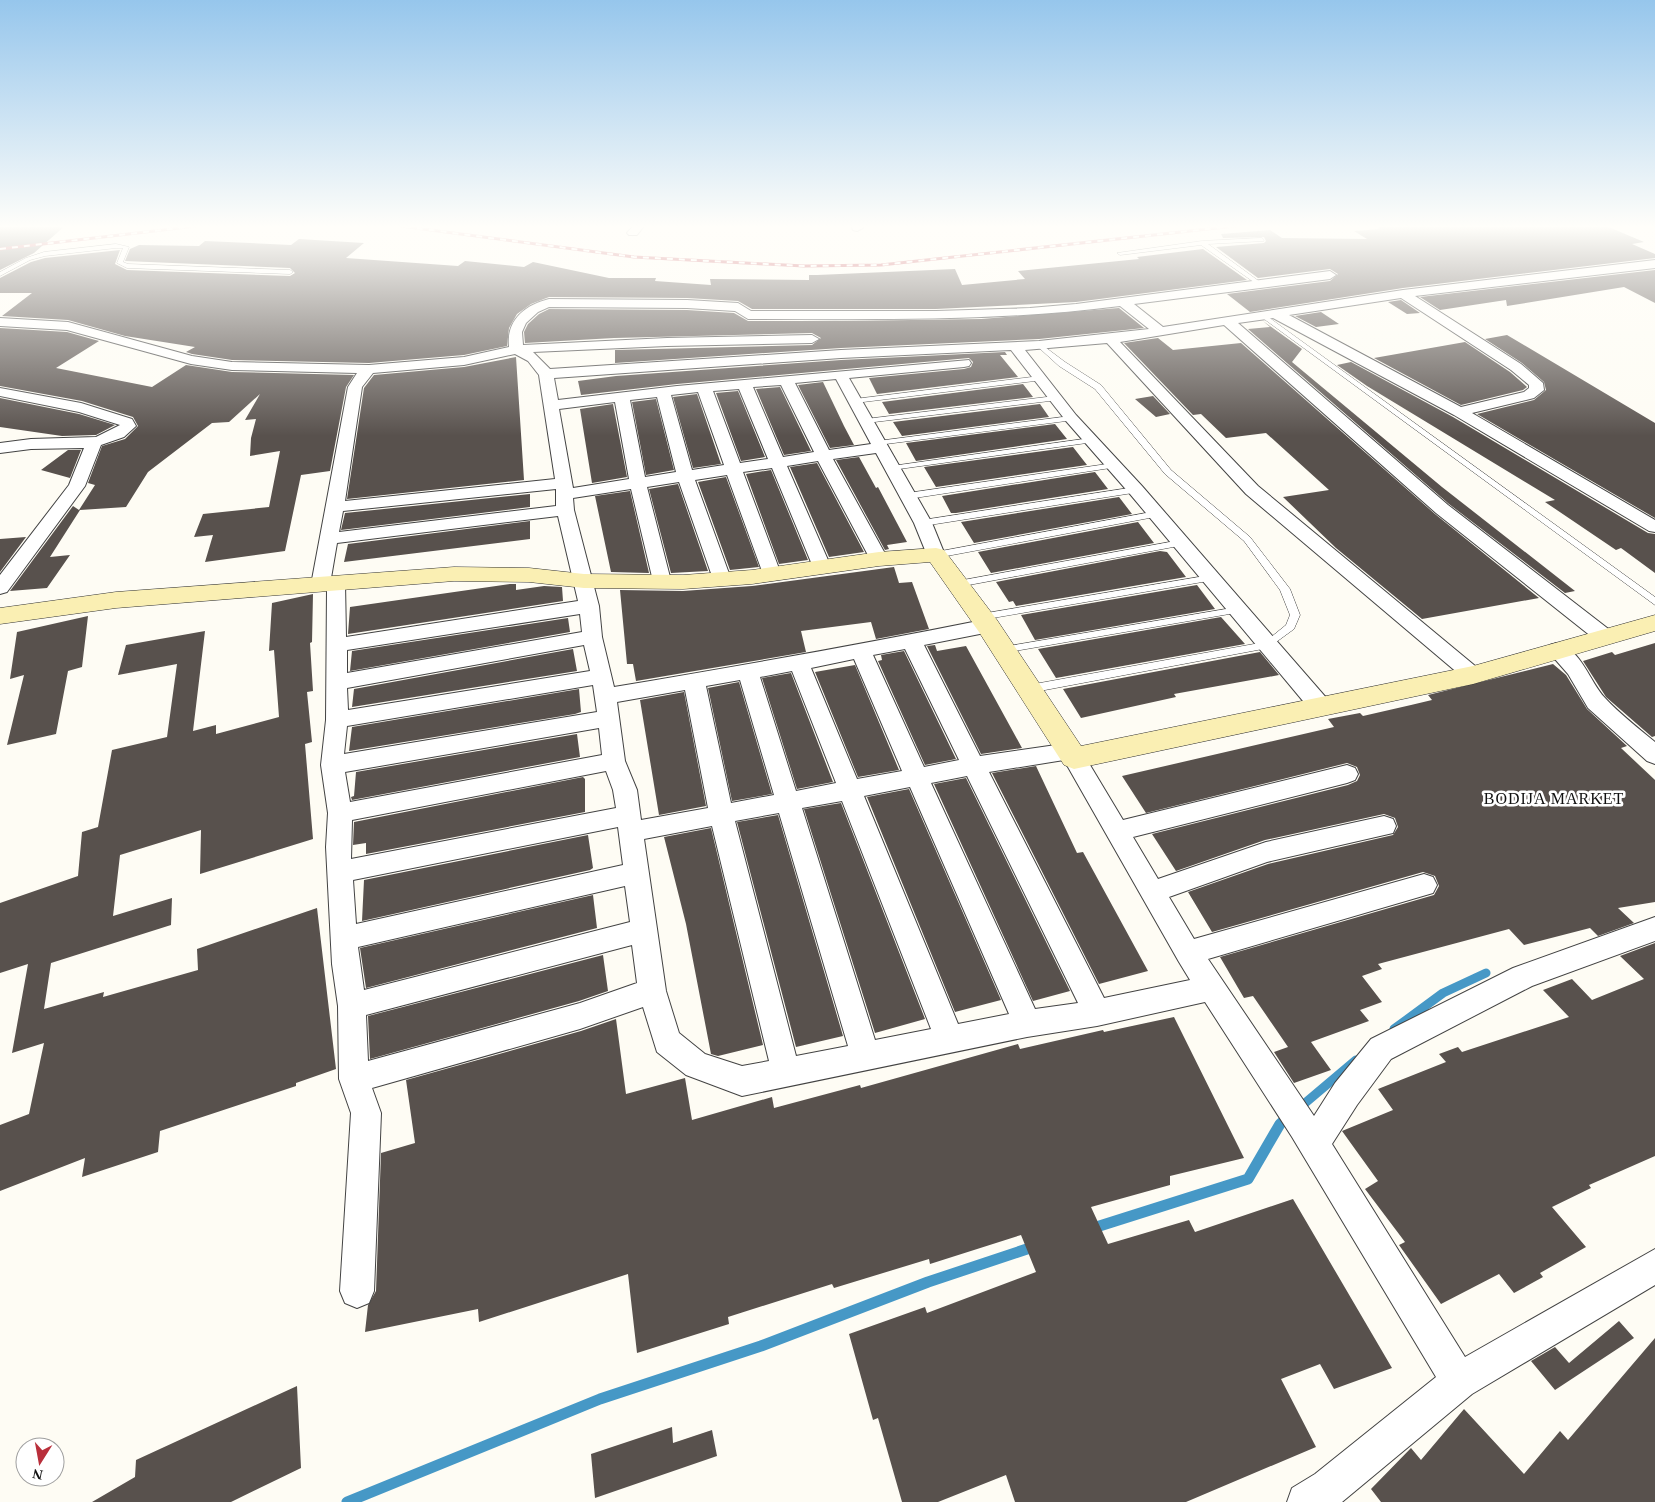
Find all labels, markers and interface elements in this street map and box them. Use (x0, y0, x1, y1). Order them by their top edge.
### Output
district label: BODIJA MARKET (1484, 790, 1624, 807)
north arrow (15, 1437, 65, 1487)
text: N (31, 1466, 44, 1483)

